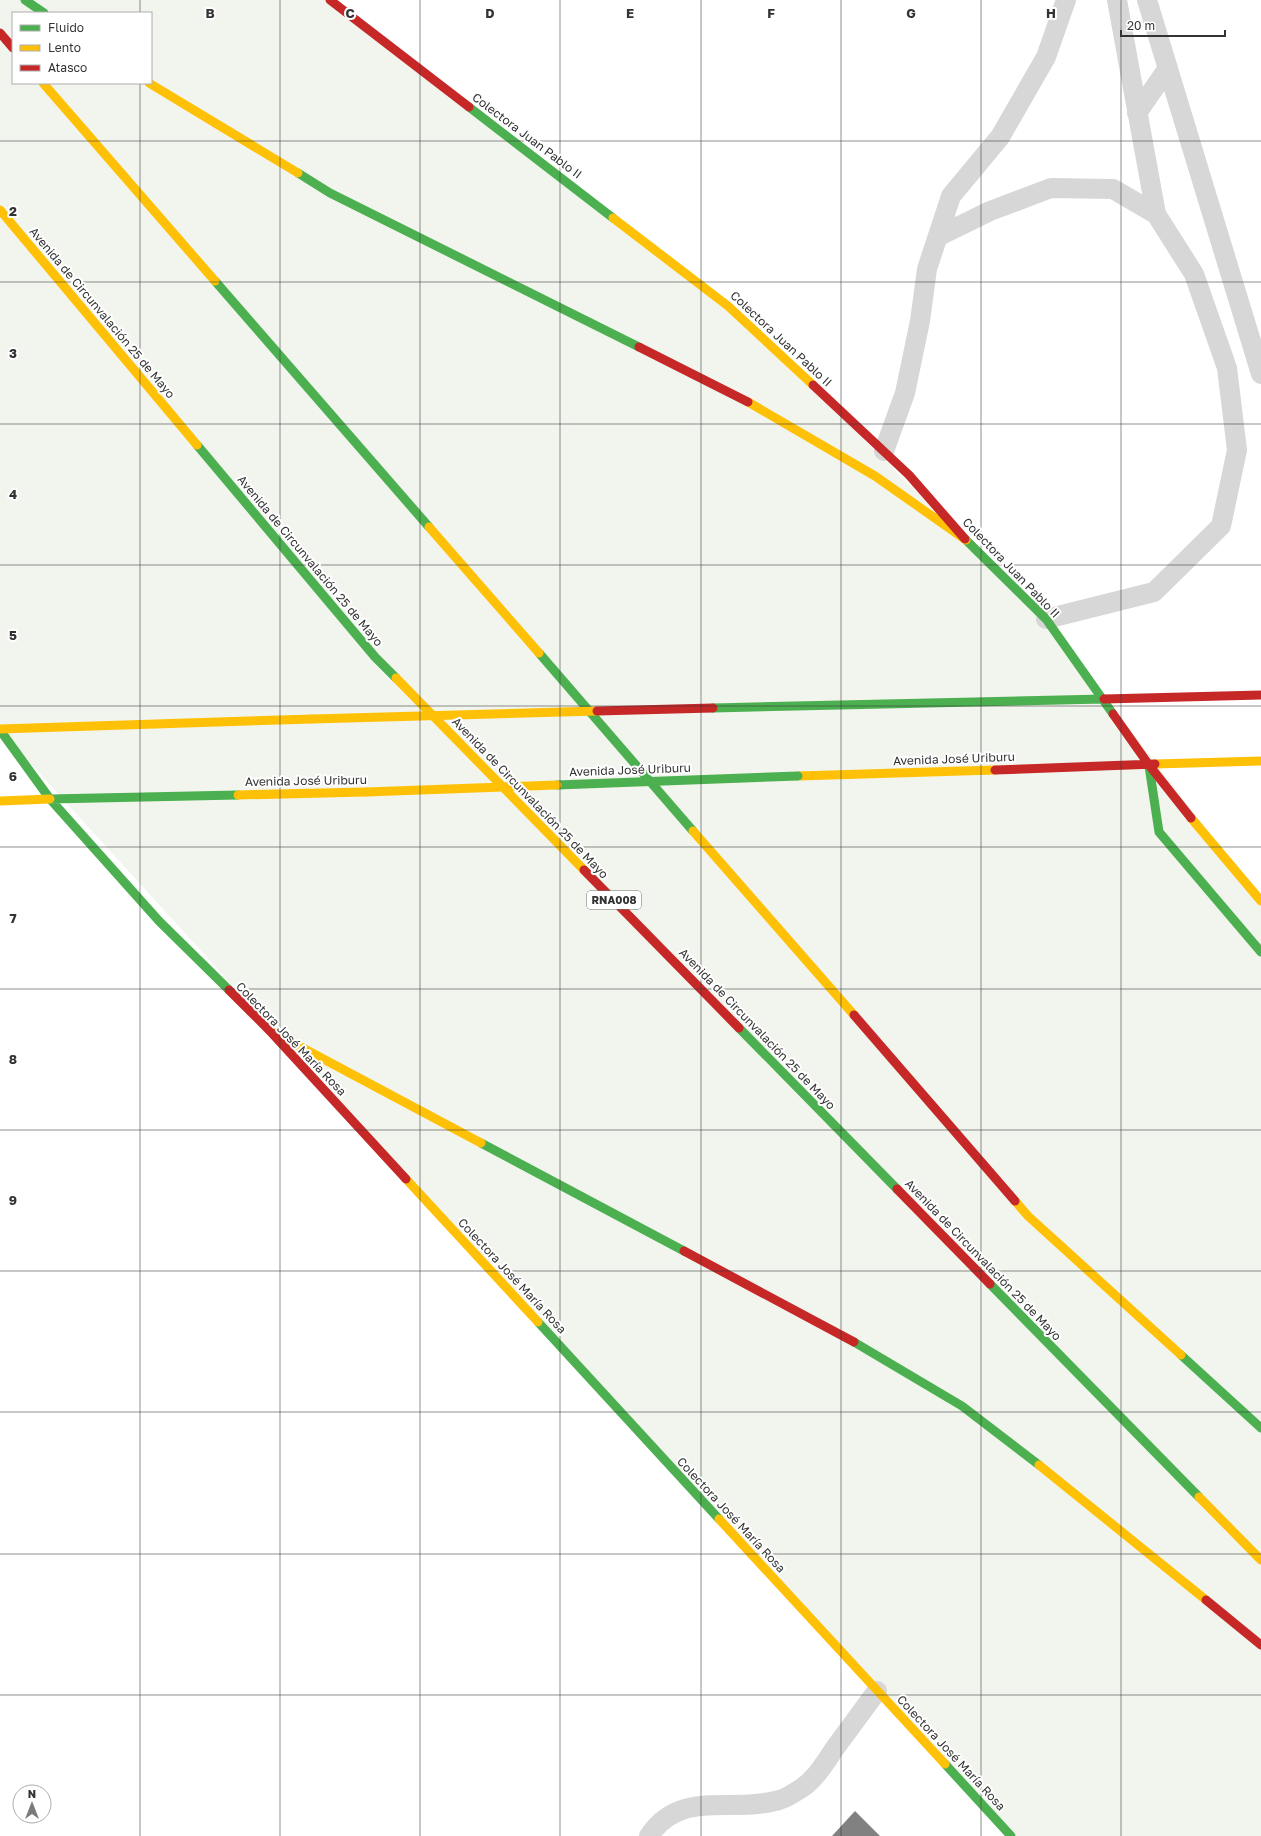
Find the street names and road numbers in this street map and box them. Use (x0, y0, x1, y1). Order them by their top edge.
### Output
street label: Colectora Juan Pablo II (470, 89, 585, 182)
street label: Avenida de Circunvalación 25 de Mayo (26, 224, 178, 401)
street label: Colectora Juan Pablo II (727, 288, 835, 390)
street label: Avenida de Circunvalación 25 de Mayo (234, 472, 386, 649)
street label: Colectora Juan Pablo II (960, 514, 1063, 621)
street label: Avenida de Circunvalación 25 de Mayo (449, 714, 612, 882)
street label: Avenida José Uriburu (893, 749, 1015, 768)
street label: Avenida José Uriburu (569, 760, 691, 779)
street label: Avenida José Uriburu (245, 772, 367, 789)
road number: RNA008 (587, 891, 641, 909)
street label: Avenida de Circunvalación 25 de Mayo (676, 945, 839, 1113)
street label: Colectora José María Rosa (233, 979, 350, 1099)
street label: Avenida de Circunvalación 25 de Mayo (902, 1176, 1065, 1344)
street label: Colectora José María Rosa (455, 1215, 570, 1336)
street label: Colectora José María Rosa (674, 1454, 789, 1575)
street label: Colectora José María Rosa (894, 1692, 1009, 1813)

